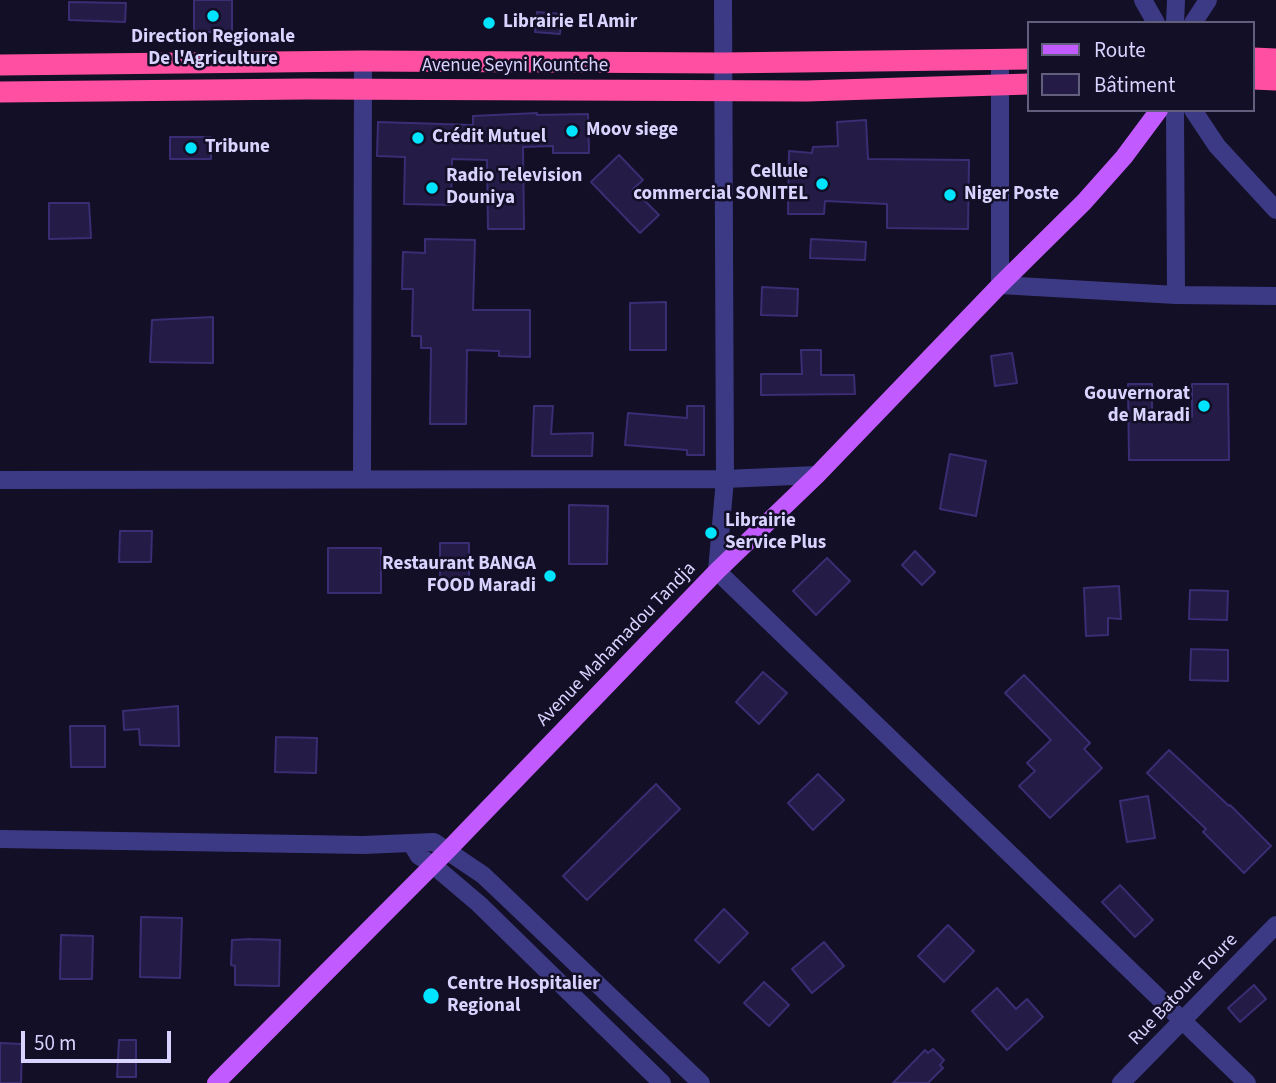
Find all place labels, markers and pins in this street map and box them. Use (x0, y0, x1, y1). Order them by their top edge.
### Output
marker: Direction Regionale De l'Agriculture (205, 8, 221, 24)
place label: Librairie El Amir (503, 12, 637, 34)
marker: Librairie El Amir (481, 15, 497, 31)
place label: Direction Regionale De l'Agriculture (131, 27, 295, 71)
place label: Moov siege (586, 120, 678, 142)
marker: Moov siege (564, 123, 580, 139)
place label: Crédit Mutuel (432, 127, 546, 149)
marker: Crédit Mutuel (410, 130, 426, 146)
place label: Tribune (205, 137, 270, 159)
marker: Tribune (183, 140, 199, 156)
place label: Cellule commercial SONITEL (633, 162, 808, 206)
place label: Radio Television Douniya (446, 166, 582, 210)
marker: Cellule commercial SONITEL (814, 176, 830, 192)
marker: Radio Television Douniya (424, 180, 440, 196)
place label: Niger Poste (964, 184, 1059, 206)
marker: Niger Poste (942, 187, 958, 203)
place label: Gouvernorat de Maradi (1084, 384, 1190, 428)
marker: Gouvernorat de Maradi (1196, 398, 1212, 414)
place label: Librairie Service Plus (725, 511, 826, 555)
marker: Librairie Service Plus (703, 525, 719, 541)
place label: Restaurant BANGA FOOD Maradi (382, 554, 536, 598)
marker: Restaurant BANGA FOOD Maradi (542, 568, 558, 584)
place label: Centre Hospitalier Regional (447, 974, 600, 1018)
marker: Centre Hospitalier Regional (421, 986, 441, 1006)

